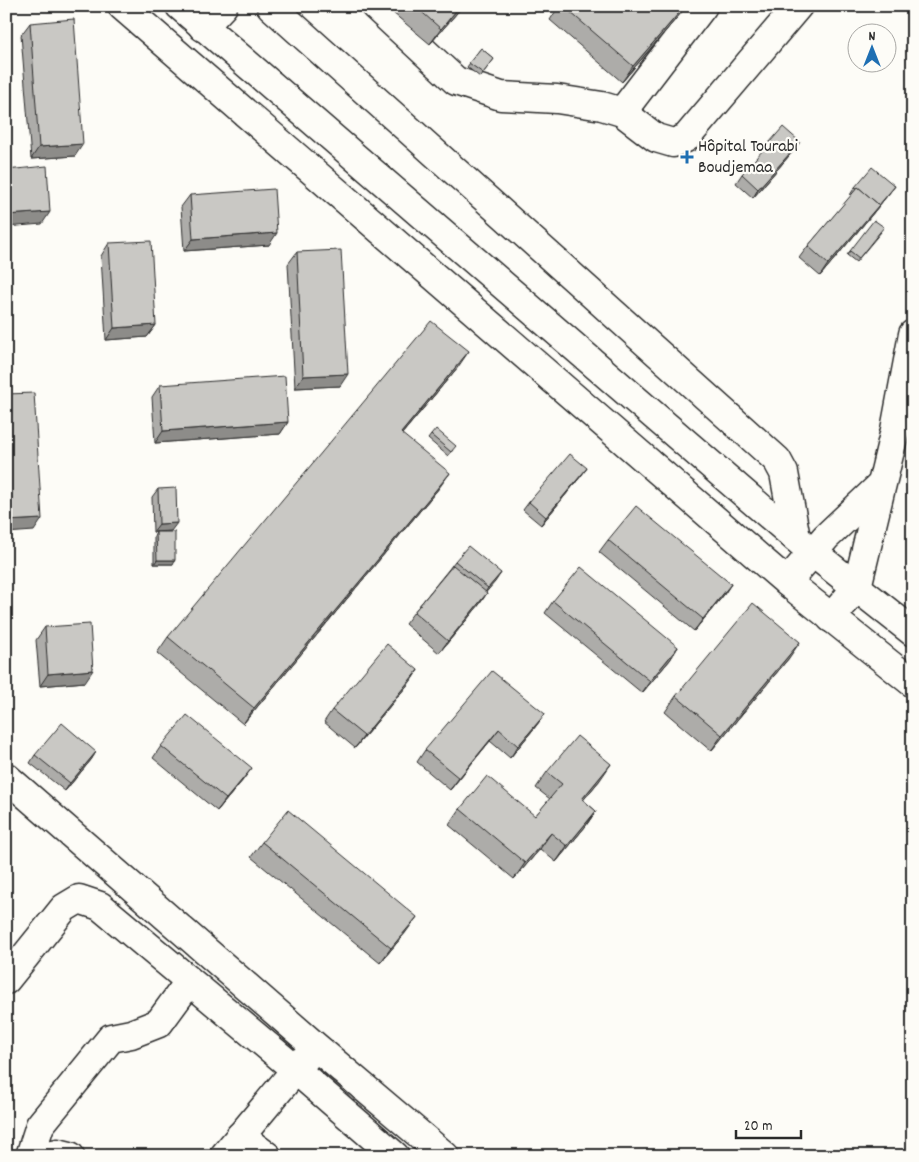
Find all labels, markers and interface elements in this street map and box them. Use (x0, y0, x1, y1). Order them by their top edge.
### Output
north arrow (846, 22, 896, 72)
text: N (869, 27, 876, 47)
place label: Hôpital Tourabi Boudjemaa (698, 135, 798, 181)
marker: Hôpital Tourabi Boudjemaa (680, 150, 694, 164)
scale bar (736, 1107, 802, 1139)
text: 20 m (744, 1116, 772, 1138)

